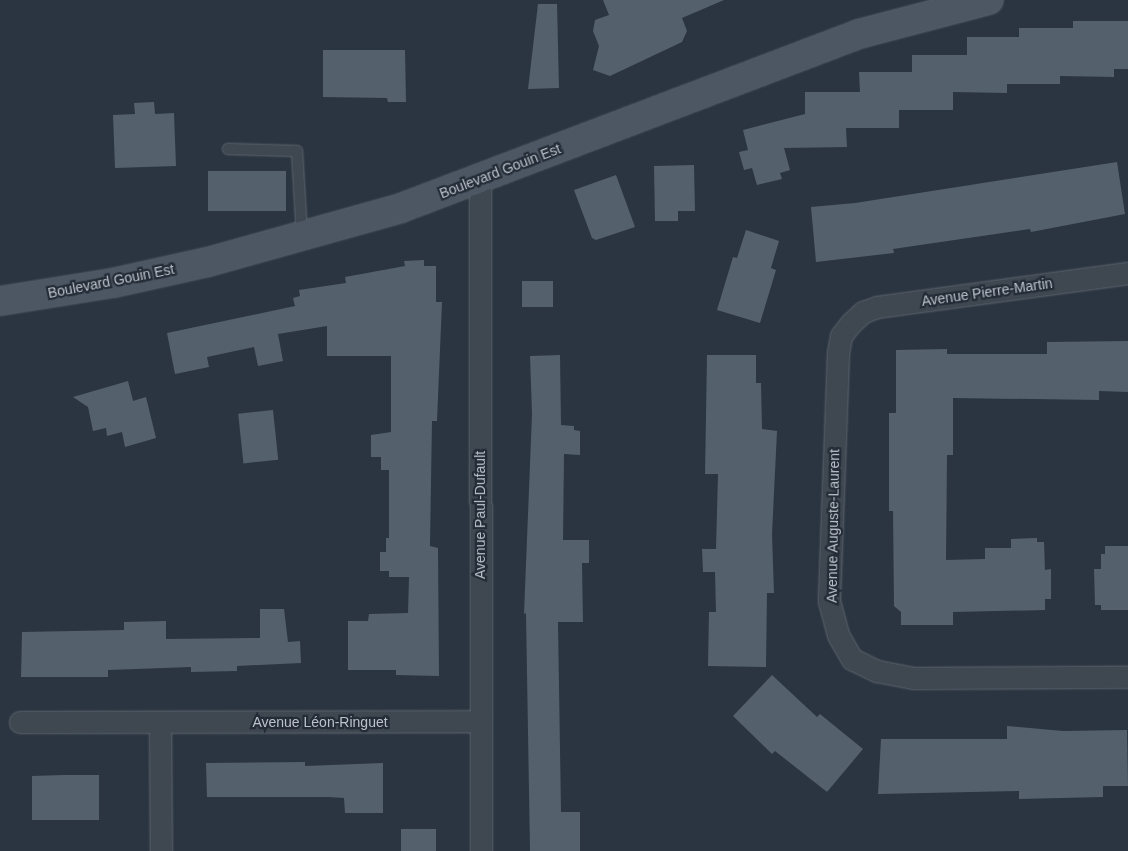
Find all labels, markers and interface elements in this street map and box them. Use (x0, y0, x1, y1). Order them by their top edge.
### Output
street label: Boulevard Gouin Est (437, 140, 563, 202)
street label: Boulevard Gouin Est (46, 261, 176, 301)
street label: Avenue Pierre-Martin (920, 274, 1054, 310)
street label: Avenue Auguste-Laurent (823, 449, 843, 603)
street label: Avenue Paul-Dufault (472, 451, 488, 579)
street label: Avenue Léon-Ringuet (252, 714, 388, 730)

